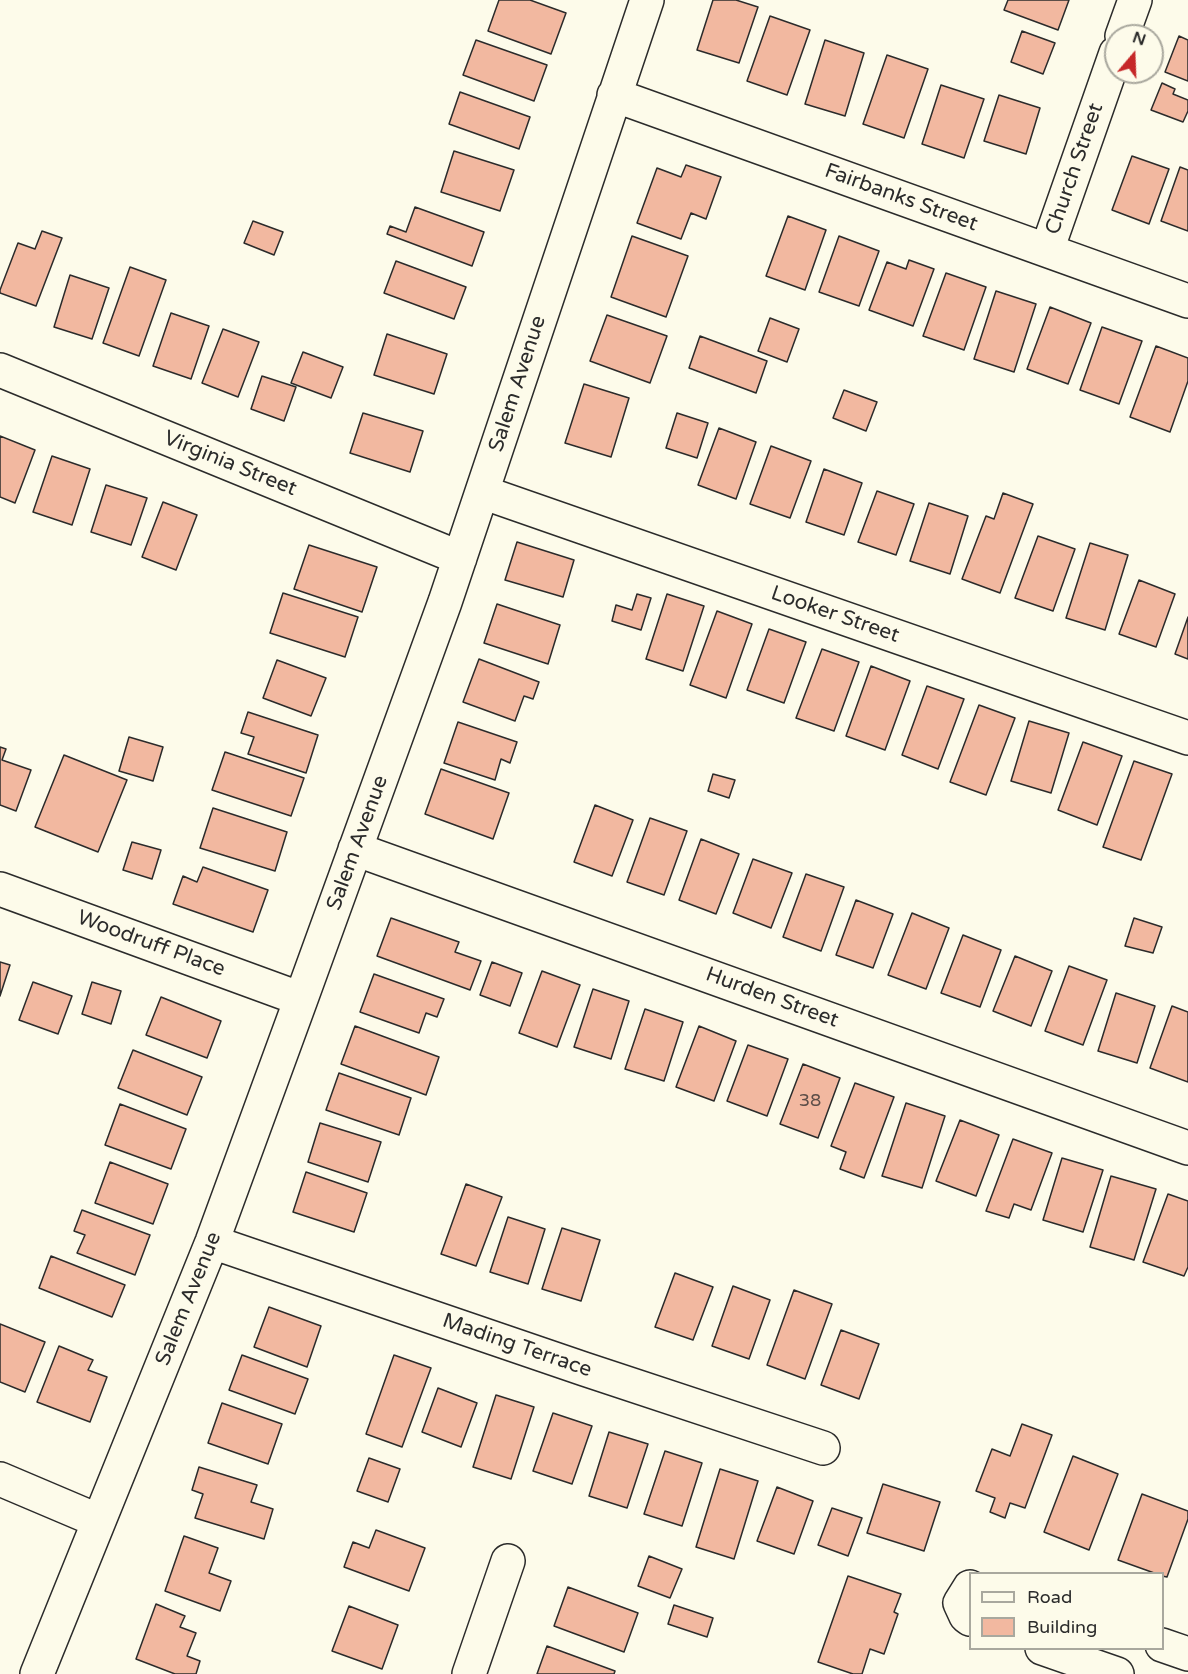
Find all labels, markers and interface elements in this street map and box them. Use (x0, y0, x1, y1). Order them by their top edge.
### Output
north arrow (1104, 24, 1164, 84)
text: N (1130, 27, 1149, 50)
street label: Church Street (1041, 100, 1109, 238)
street label: Fairbanks Street (821, 159, 981, 237)
street label: Salem Avenue (484, 313, 552, 455)
street label: Virginia Street (160, 426, 300, 502)
street label: Looker Street (767, 581, 903, 649)
street label: Salem Avenue (322, 772, 394, 914)
street label: Woodruff Place (74, 906, 228, 982)
street label: Hurden Street (702, 962, 842, 1034)
house number: 38 (799, 1090, 821, 1112)
street label: Salem Avenue (151, 1229, 227, 1369)
street label: Mading Terrace (439, 1309, 595, 1383)
legend (969, 1572, 1164, 1650)
text: Road (1027, 1586, 1072, 1608)
text: Building (1027, 1616, 1097, 1638)

